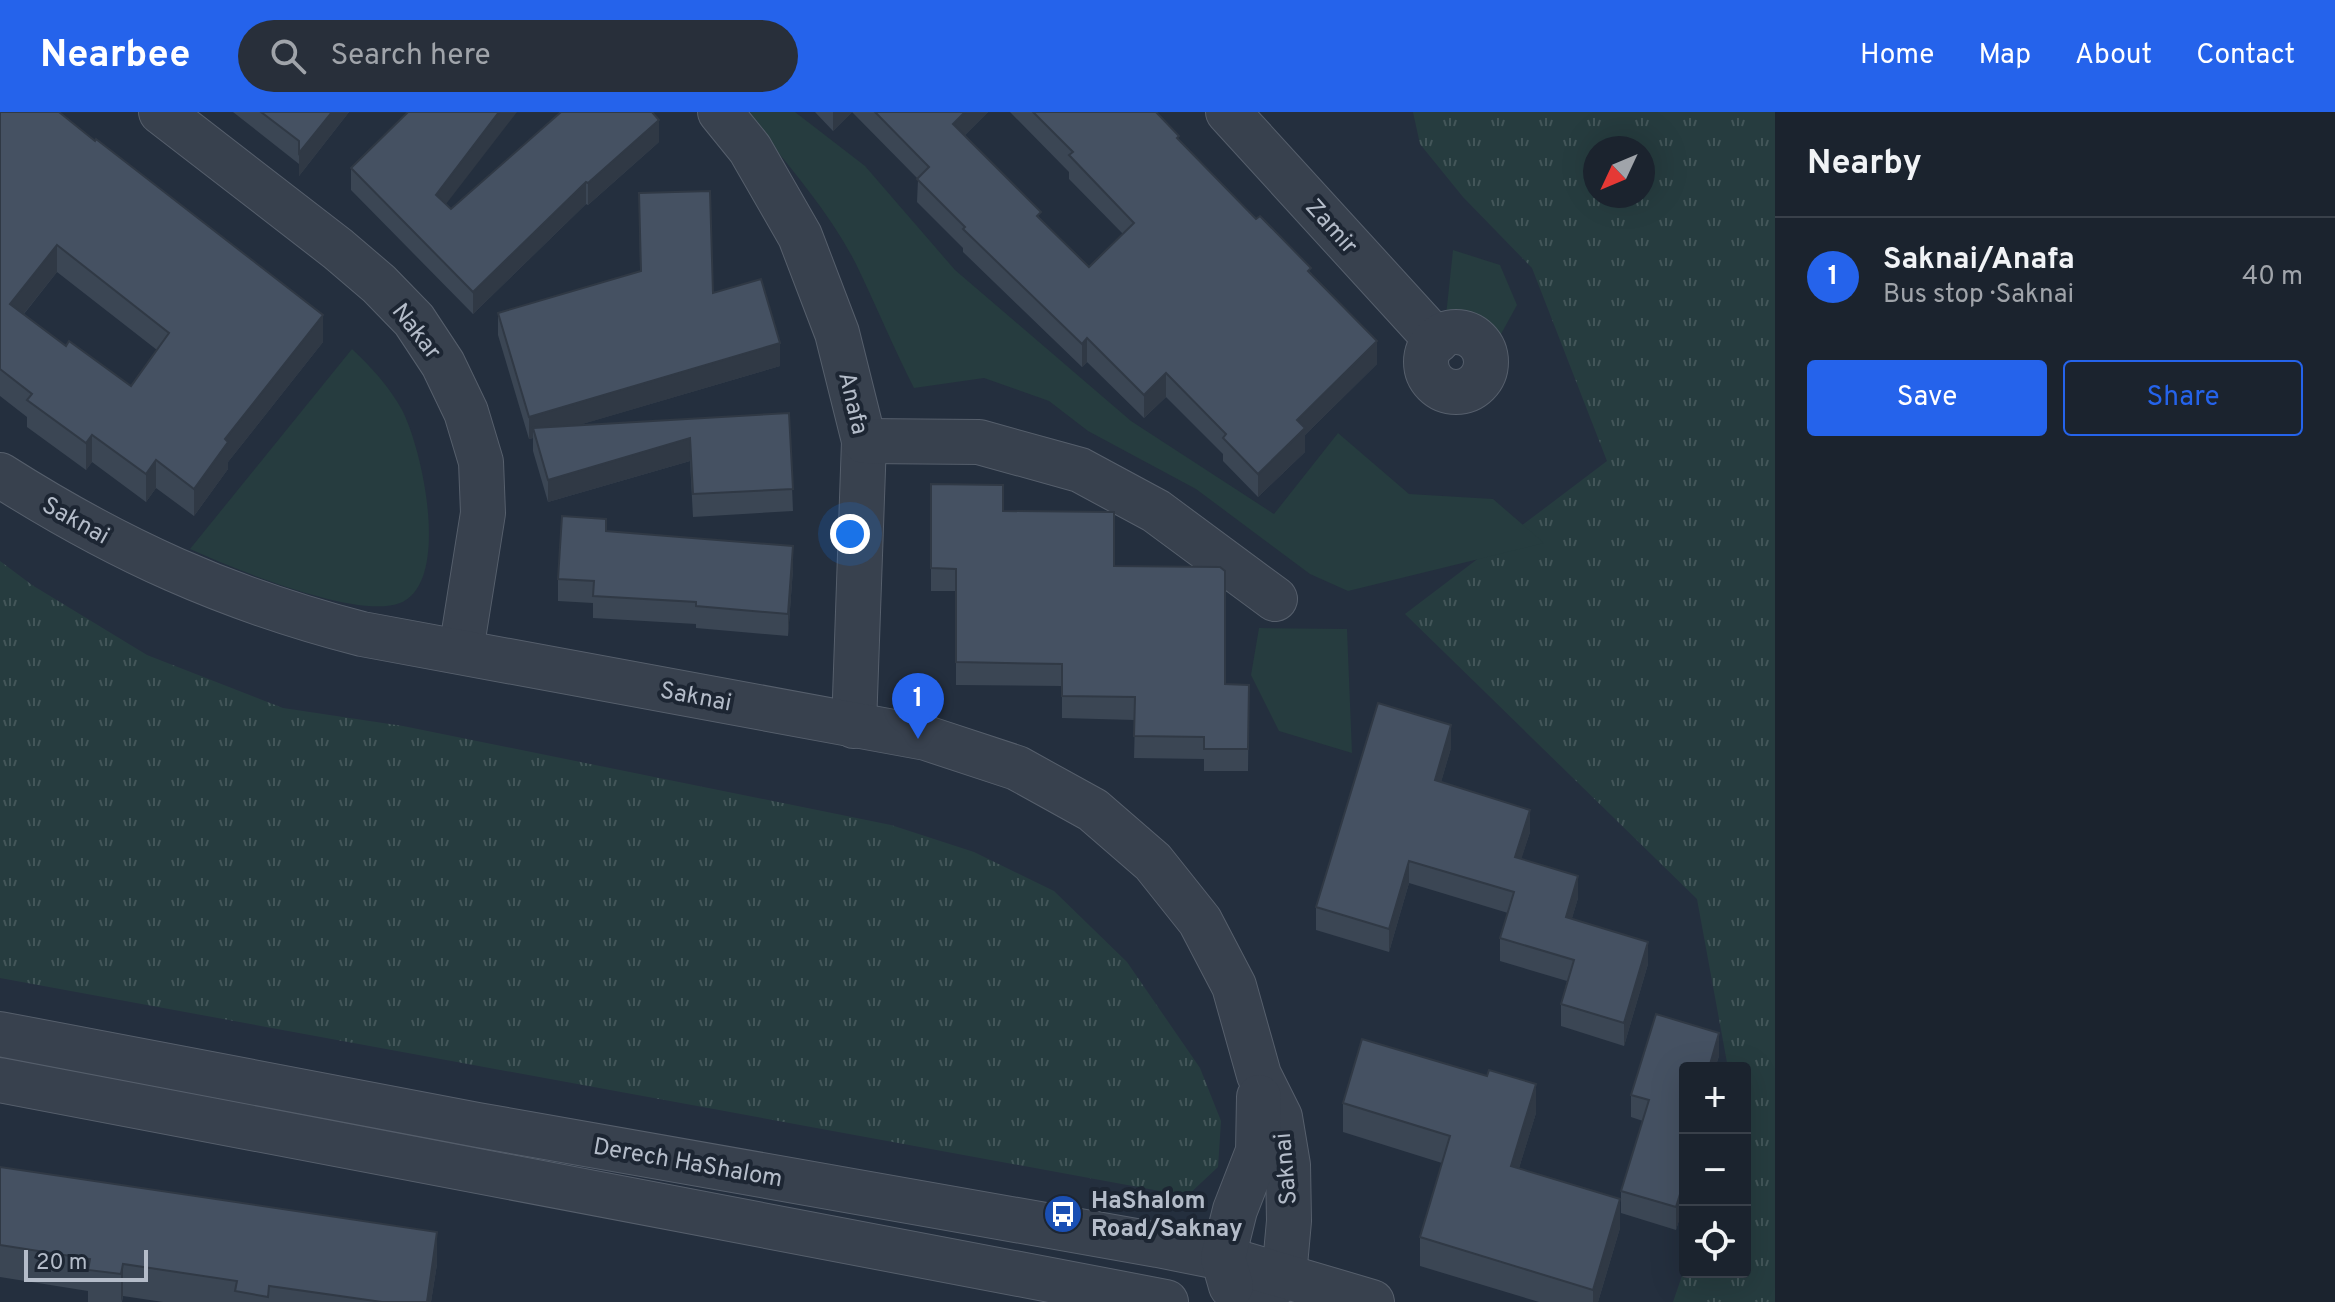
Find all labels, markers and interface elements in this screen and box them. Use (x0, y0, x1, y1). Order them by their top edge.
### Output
search box (238, 20, 798, 92)
text: Nearbee (40, 32, 190, 81)
icon: search (266, 34, 310, 78)
text: Search here (330, 38, 491, 75)
text: Home (1860, 38, 1934, 74)
text: Map (1978, 38, 2031, 74)
text: About (2075, 38, 2152, 74)
text: Contact (2196, 38, 2295, 74)
north arrow (1583, 136, 1655, 208)
text: Nearby (1807, 143, 1922, 186)
street label: Zamir (1298, 193, 1363, 261)
text: Saknai/Anafa (1883, 242, 2075, 279)
text: 1 (1828, 261, 1838, 294)
text: 40 m (2242, 261, 2303, 294)
text: Bus stop · Saknai (1883, 279, 2074, 312)
street label: Nakar (384, 298, 447, 366)
button: Save (1807, 360, 2047, 436)
button: Share (2063, 360, 2303, 436)
street label: Anafa (830, 369, 874, 438)
street label: Saknai (36, 491, 114, 552)
your location (830, 514, 870, 554)
pin: 1 (892, 673, 944, 739)
street label: Saknai (657, 676, 734, 720)
map controls (1679, 1062, 1751, 1278)
button: + (1679, 1062, 1751, 1134)
street label: Saknai (1269, 1132, 1305, 1206)
street label: Derech HaShalom (591, 1133, 785, 1195)
button: − (1679, 1134, 1751, 1206)
place label: HaShalom Road/Saknay (1091, 1187, 1243, 1245)
bus stop icon: HaShalom Road/Saknay (1042, 1193, 1084, 1235)
button: locate (1679, 1206, 1751, 1278)
scale bar (24, 1246, 148, 1282)
text: 20 m (36, 1250, 87, 1277)

